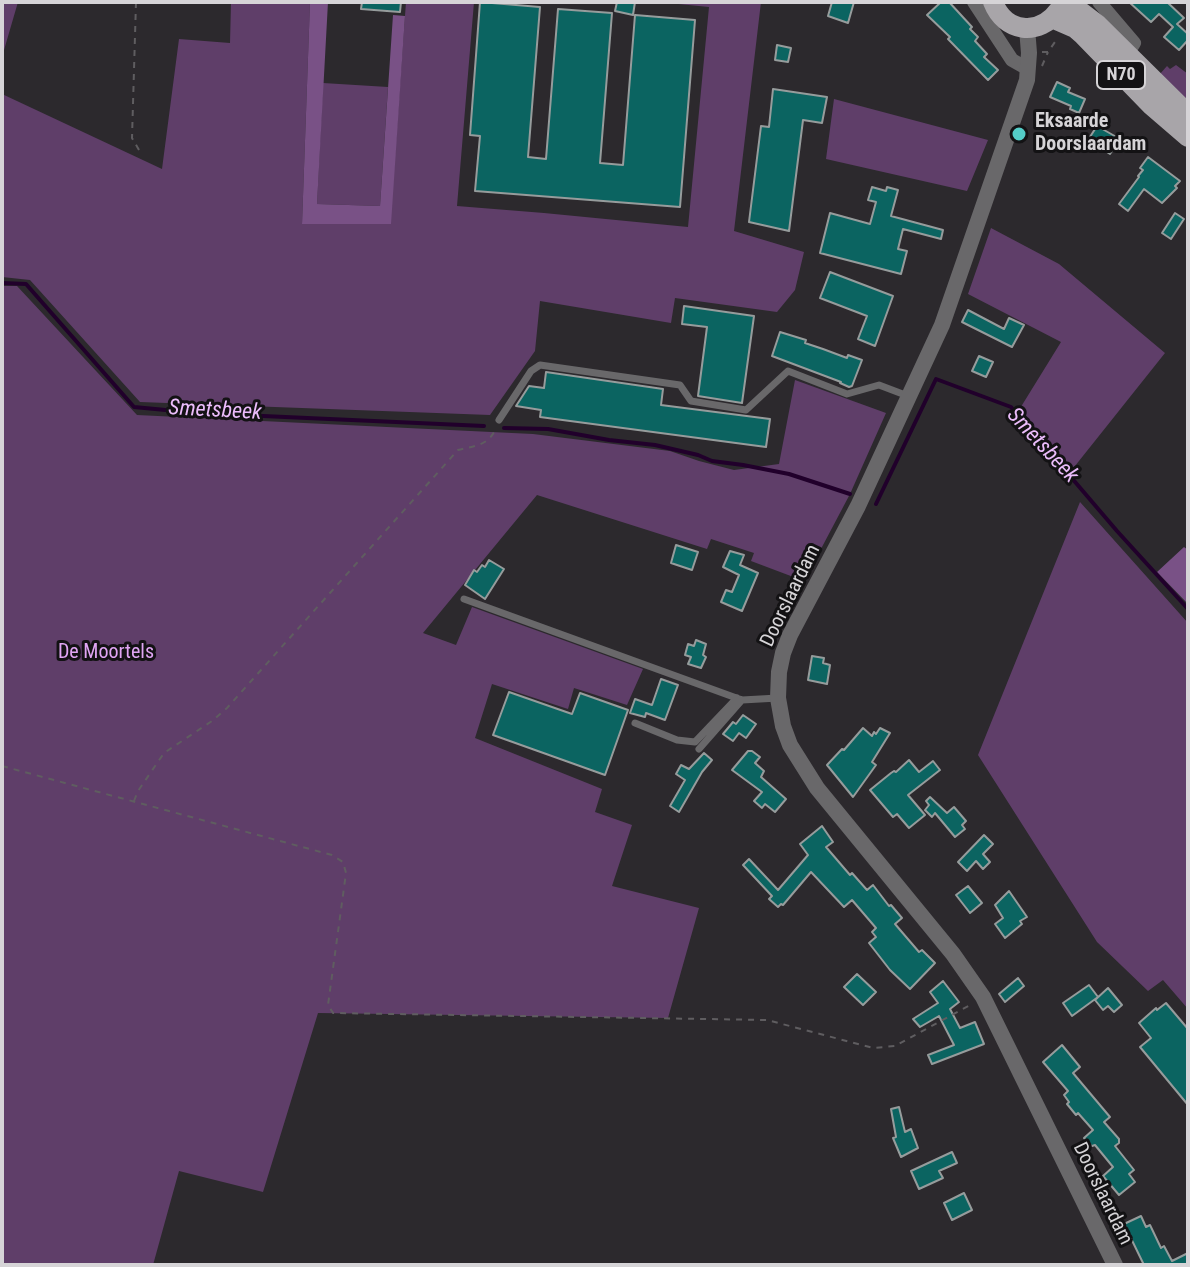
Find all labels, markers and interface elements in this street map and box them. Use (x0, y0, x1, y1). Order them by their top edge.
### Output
road number: N70 (1097, 61, 1145, 89)
place label: Eksaarde Doorslaardam (1035, 110, 1146, 157)
marker: Eksaarde Doorslaardam (1010, 125, 1028, 143)
water label: Smetsbeek (168, 395, 262, 427)
water label: Smetsbeek (1001, 403, 1083, 489)
street label: Doorslaardam (756, 541, 826, 651)
park label: De Moortels (58, 641, 154, 665)
street label: Doorslaardam (1067, 1139, 1137, 1249)

